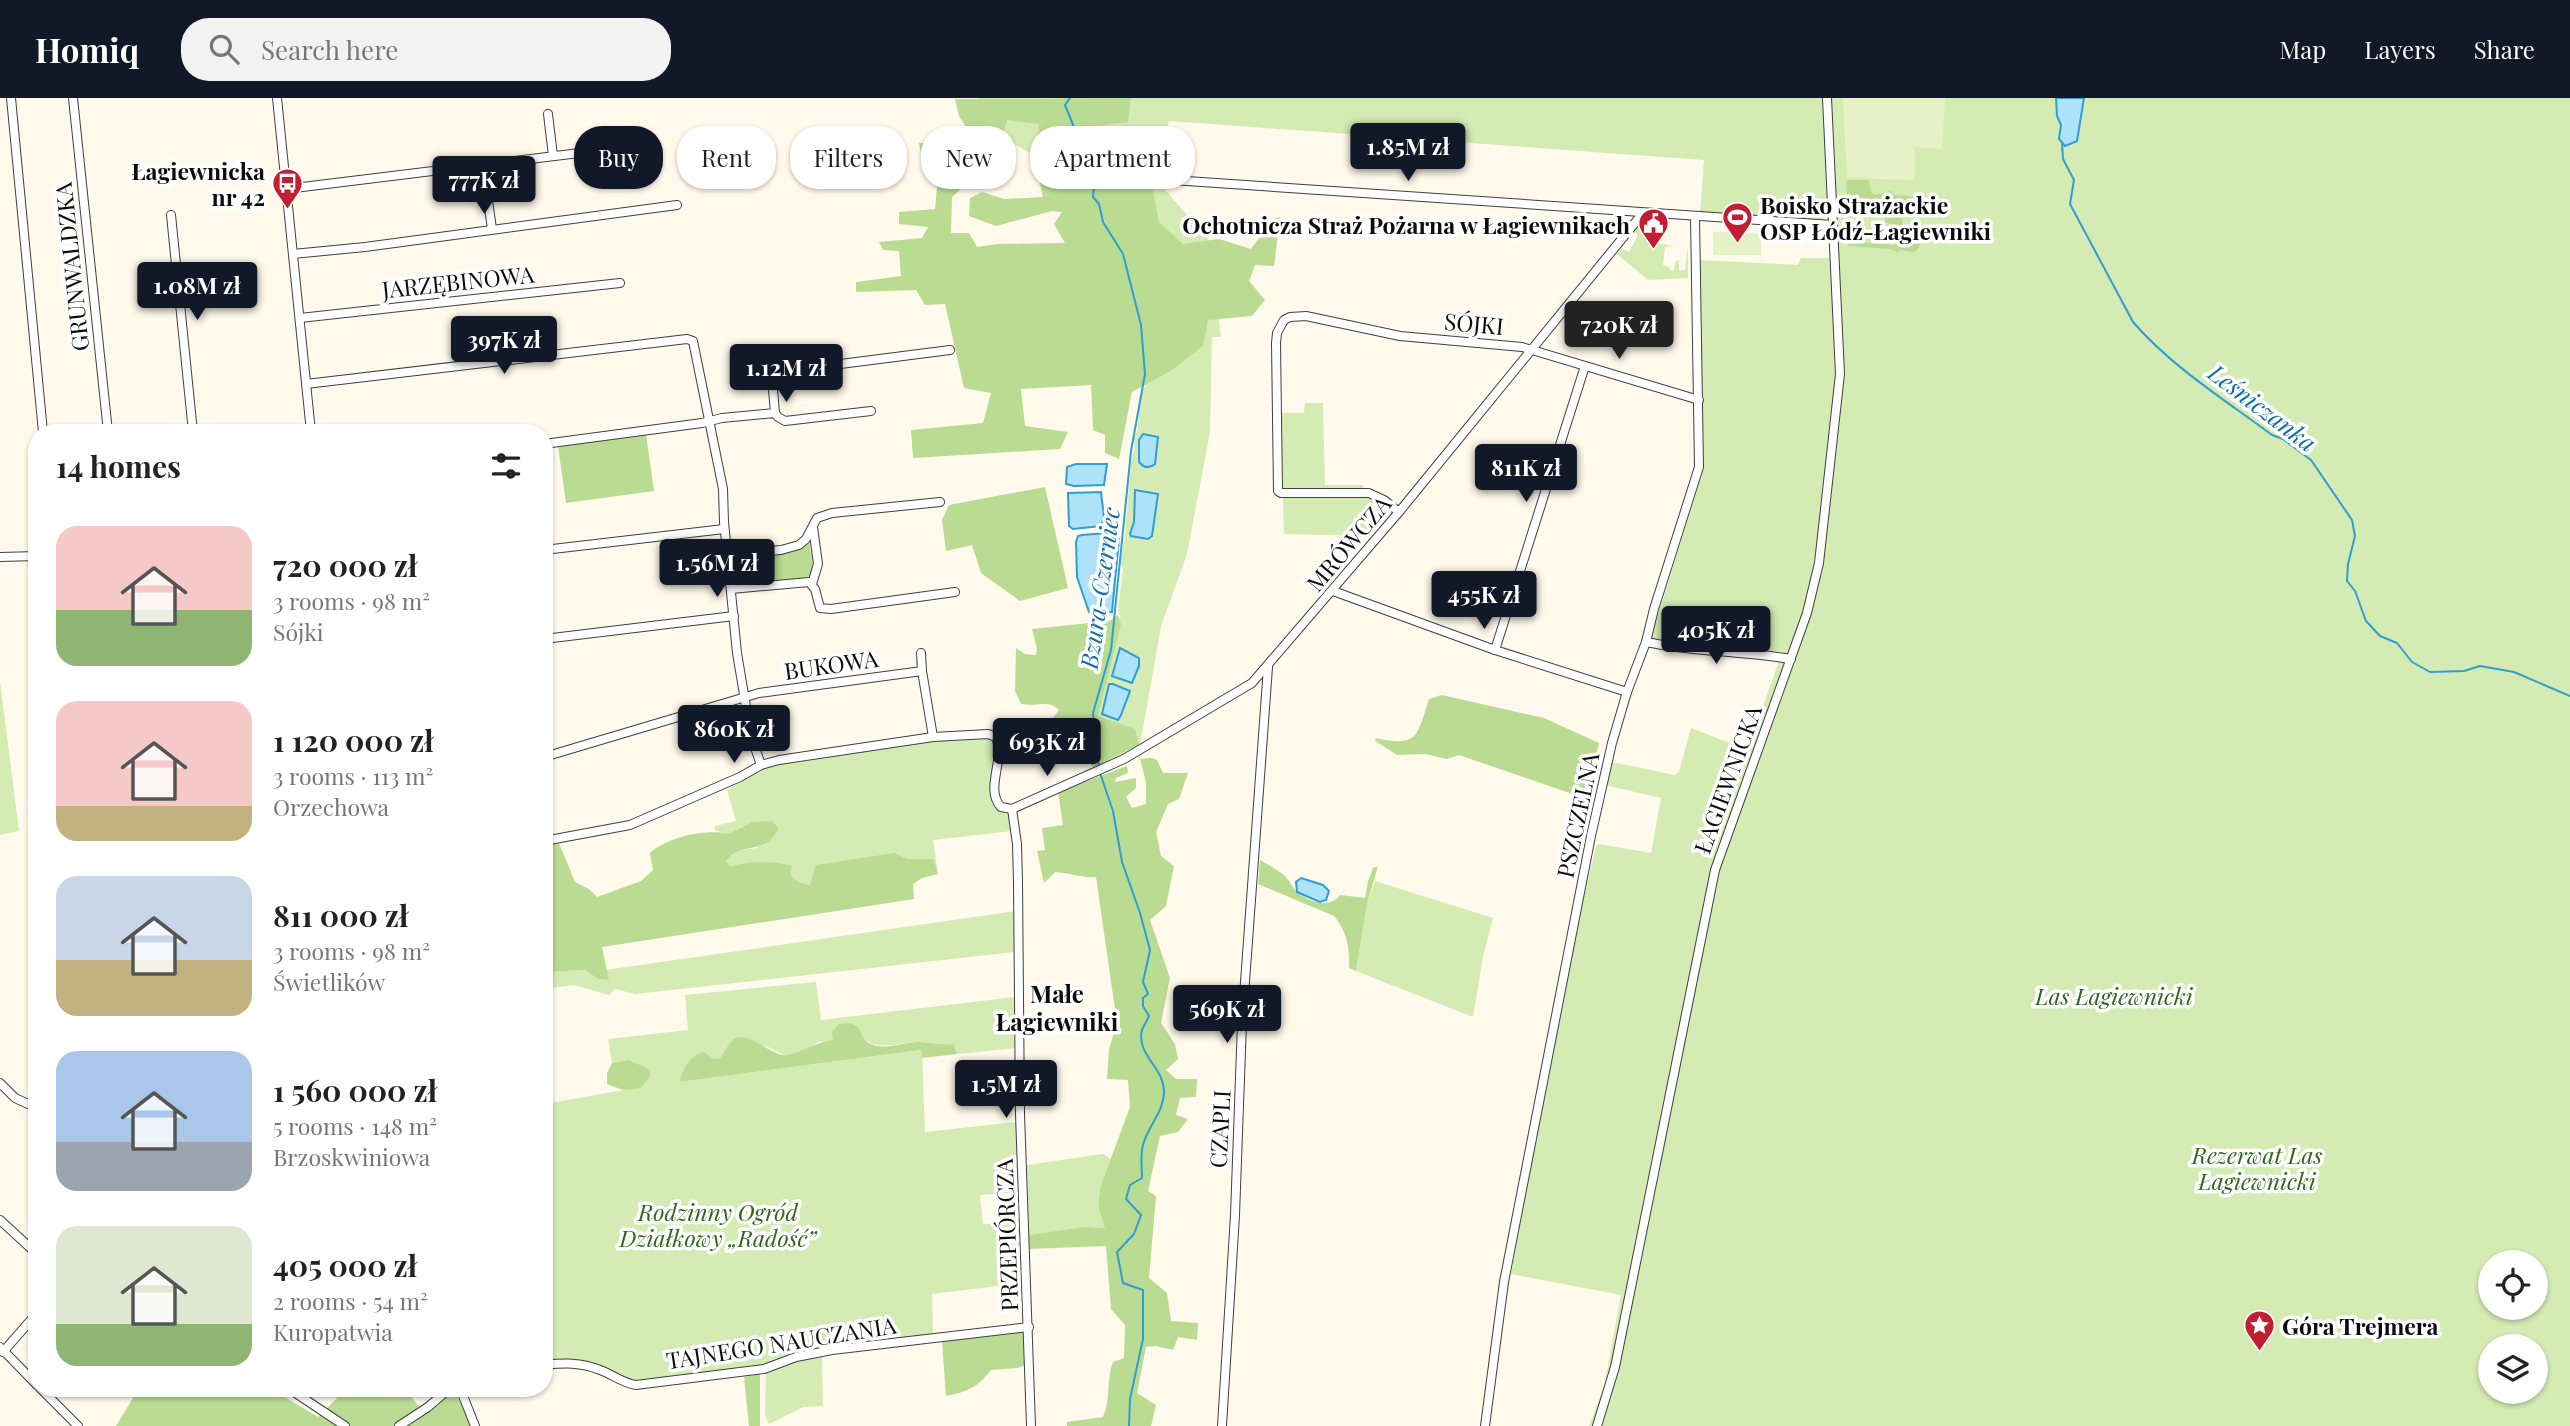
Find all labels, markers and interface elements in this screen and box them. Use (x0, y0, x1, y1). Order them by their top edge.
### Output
search box (181, 18, 671, 81)
text: Homiq (35, 27, 139, 71)
icon: search (205, 30, 243, 68)
text: Search here (261, 32, 398, 67)
text: Map (2280, 33, 2326, 65)
text: Layers (2364, 33, 2436, 65)
text: Share (2474, 33, 2535, 65)
pin: 1.85M zł (1336, 123, 1480, 183)
chip: Buy (574, 126, 663, 189)
chip: Rent (677, 126, 776, 189)
chip: Filters (790, 126, 907, 189)
chip: New (921, 126, 1016, 189)
chip: Apartment (1030, 126, 1195, 189)
text: 1.85M zł (1366, 130, 1450, 161)
place label: Łagiewnicka nr 42 (132, 155, 265, 212)
pin: 777K zł (419, 156, 549, 216)
text: 777K zł (448, 163, 520, 194)
bus stop icon: Łagiewnicka nr 42 (271, 166, 305, 210)
street label: GRUNWALDZKA (47, 181, 95, 353)
place label: Boisko Strażackie OSP Łódź-Łagiewniki (1760, 189, 1991, 246)
sports icon: Boisko Strażackie OSP Łódź-Łagiewniki (1720, 200, 1754, 244)
public building icon: Ochotnicza Straż Pożarna w Łagiewnikach (1636, 207, 1670, 251)
place label: Ochotnicza Straż Pożarna w Łagiewnikach (1182, 209, 1630, 240)
street label: JARZĘBINOWA (379, 258, 536, 305)
pin: 1.08M zł (125, 262, 269, 322)
text: 1.08M zł (153, 269, 241, 300)
pin: 720K zł (1554, 302, 1684, 361)
street label: SÓJKI (1443, 305, 1505, 341)
text: 720K zł (1581, 308, 1657, 339)
pin: 397K zł (439, 316, 569, 376)
text: 397K zł (467, 323, 541, 354)
pin: 1.12M zł (714, 344, 858, 404)
text: 1.12M zł (746, 351, 826, 382)
water label: Leśniczanka (2202, 355, 2323, 458)
pin: 811K zł (1461, 444, 1591, 504)
text: 14 homes (56, 446, 181, 486)
icon: filters (487, 447, 525, 485)
text: 811K zł (1491, 451, 1561, 482)
street label: MRÓWCZA (1299, 488, 1398, 597)
water label: Bzura-Czerniec (1072, 504, 1126, 672)
pin: 1.56M zł (645, 540, 789, 599)
text: 720 000 zł (273, 545, 417, 585)
text: 1.56M zł (676, 546, 758, 577)
icon: home (112, 554, 196, 638)
pin: 455K zł (1419, 572, 1549, 631)
text: 455K zł (1448, 578, 1520, 609)
text: 3 rooms · 98 m² (273, 585, 430, 616)
pin: 405K zł (1651, 606, 1781, 666)
text: 405K zł (1677, 613, 1755, 644)
text: Sójki (273, 616, 324, 647)
street label: BUKOWA (782, 642, 880, 686)
street label: ŁAGIEWNICKA (1686, 700, 1768, 858)
pin: 860K zł (669, 706, 799, 765)
text: 860K zł (694, 712, 774, 743)
pin: 693K zł (982, 718, 1112, 778)
text: 1 120 000 zł (273, 720, 434, 760)
text: 693K zł (1009, 725, 1085, 756)
icon: home (112, 729, 196, 813)
street label: PSZCZELNA (1549, 749, 1605, 880)
text: 3 rooms · 113 m² (273, 760, 433, 791)
text: Orzechowa (273, 791, 389, 822)
text: 811 000 zł (273, 895, 408, 935)
icon: home (112, 904, 196, 988)
text: 3 rooms · 98 m² (273, 935, 430, 966)
text: Świetlików (273, 966, 385, 997)
district label: Małe Łagiewniki (996, 977, 1119, 1037)
park label: Las Łagiewnicki (2034, 980, 2194, 1011)
pin: 569K zł (1162, 986, 1292, 1045)
text: 569K zł (1189, 992, 1265, 1023)
pin: 1.5M zł (941, 1060, 1071, 1120)
text: 1.5M zł (971, 1067, 1041, 1098)
text: 1 560 000 zł (273, 1070, 437, 1110)
icon: home (112, 1079, 196, 1163)
street label: CZAPLI (1201, 1089, 1237, 1169)
text: 5 rooms · 148 m² (273, 1110, 437, 1141)
park label: Rezerwat Las Łagiewnicki (2191, 1139, 2323, 1196)
text: Brzoskwiniowa (273, 1141, 430, 1172)
street label: PRZEPIÓRCZA (988, 1158, 1024, 1312)
park label: Rodzinny Ogród Działkowy „Radość” (619, 1196, 818, 1253)
text: 405 000 zł (273, 1245, 417, 1285)
map controls (2478, 1250, 2548, 1404)
button: locate (2478, 1250, 2548, 1320)
icon: home (112, 1254, 196, 1338)
text: 2 rooms · 54 m² (273, 1285, 428, 1316)
street label: TAJNEGO NAUCZANIA (664, 1308, 899, 1375)
place icon: Góra Trejmera (2242, 1308, 2276, 1352)
place label: Góra Trejmera (2282, 1310, 2438, 1341)
text: Kuropatwia (273, 1316, 393, 1347)
button: layers (2478, 1334, 2548, 1404)

